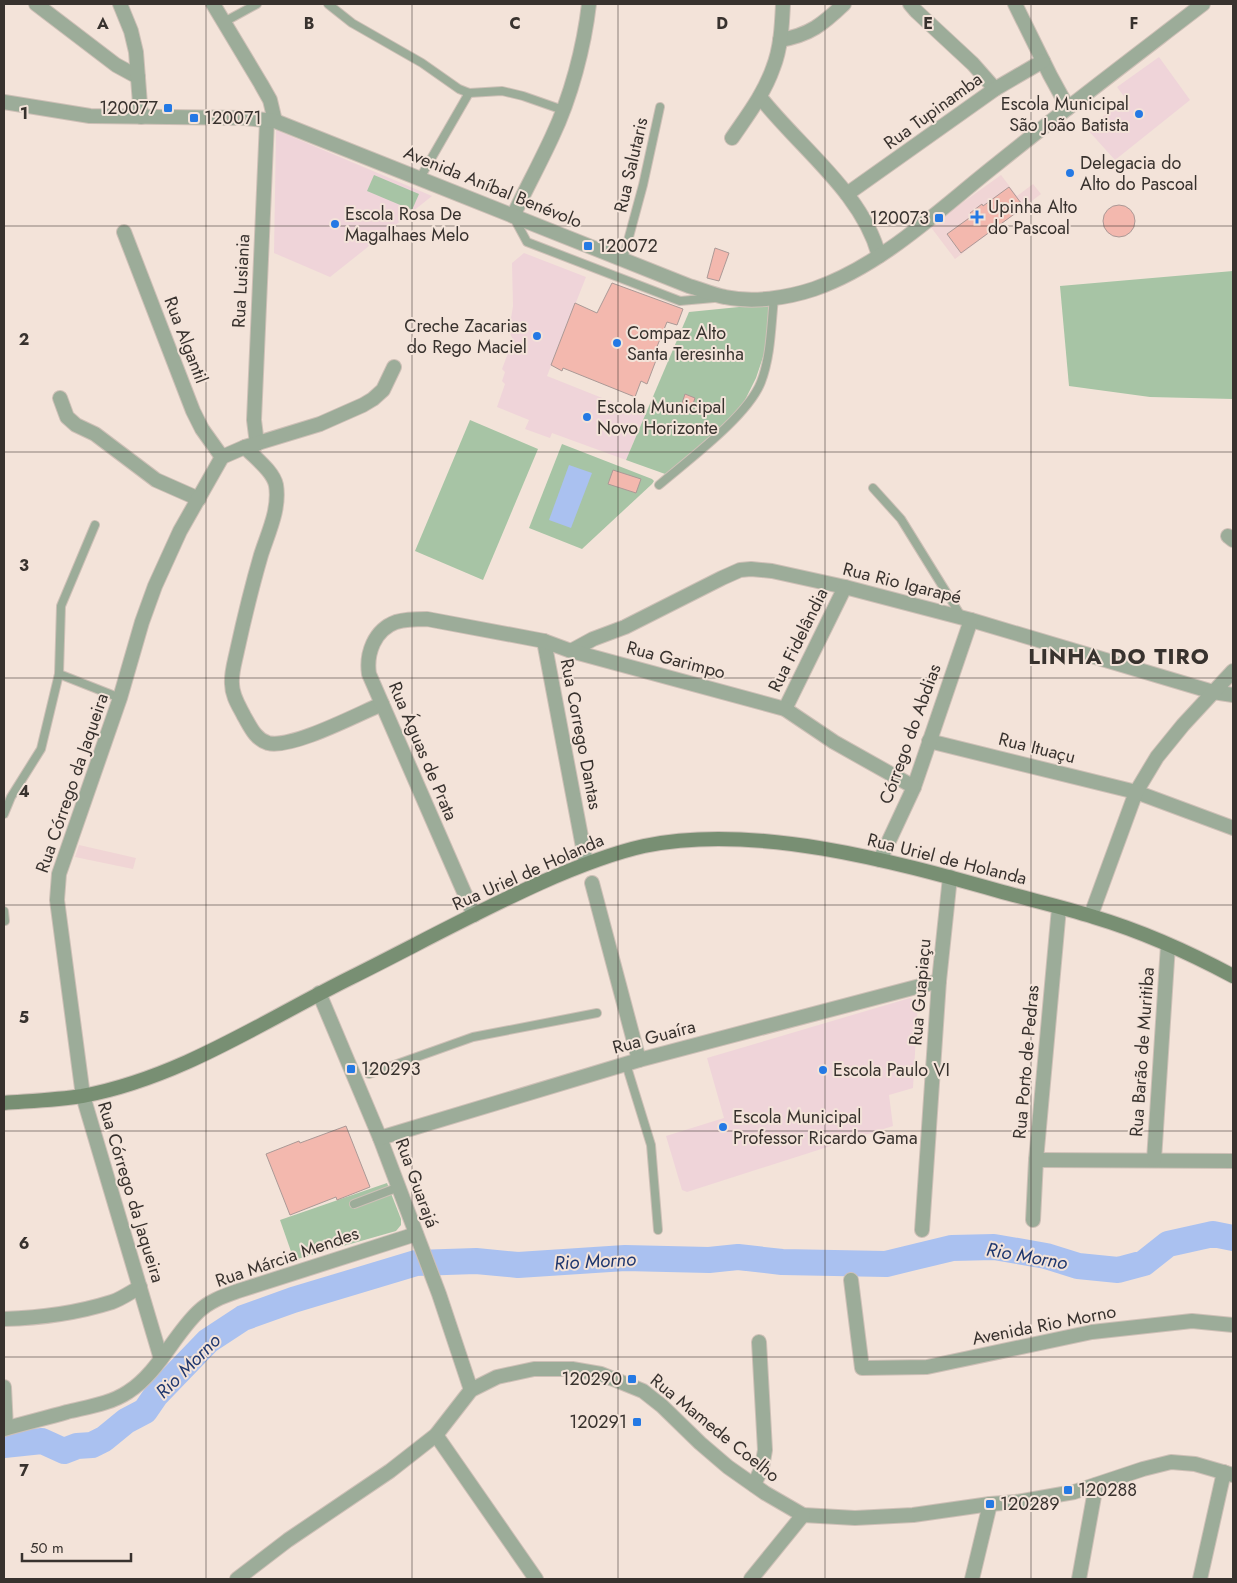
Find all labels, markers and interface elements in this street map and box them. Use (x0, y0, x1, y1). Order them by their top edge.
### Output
text: A (96, 12, 109, 35)
text: B (304, 12, 314, 35)
text: C (509, 12, 521, 35)
text: D (716, 12, 728, 35)
text: E (923, 12, 933, 35)
text: F (1130, 12, 1138, 35)
street label: Rua Tupinamba (878, 66, 988, 156)
place label: Escola Municipal São João Batista (1001, 91, 1129, 138)
place label: 120077 (99, 95, 159, 121)
text: 1 (20, 102, 28, 125)
marker: 120077 (162, 102, 174, 114)
place label: 120071 (204, 105, 262, 131)
marker: Escola Municipal São João Batista (1133, 108, 1145, 120)
marker: 120071 (188, 112, 200, 124)
street label: Rua Salutaris (607, 115, 655, 215)
street label: Avenida Aníbal Benévolo (400, 139, 586, 235)
place label: Delegacia do Alto do Pascoal (1080, 150, 1198, 197)
marker: Delegacia do Alto do Pascoal (1064, 167, 1076, 179)
place label: Upinha Alto do Pascoal (988, 194, 1078, 241)
place label: Escola Rosa De Magalhaes Melo (345, 201, 469, 248)
place label: 120073 (870, 205, 929, 231)
marker: Upinha Alto do Pascoal (970, 210, 984, 224)
marker: 120073 (933, 212, 945, 224)
marker: Escola Rosa De Magalhaes Melo (329, 218, 341, 230)
street label: Rua Lusiania (226, 233, 256, 329)
place label: 120072 (598, 233, 658, 259)
marker: 120072 (582, 240, 594, 252)
street label: Rua Algantil (158, 293, 214, 387)
place label: Creche Zacarias do Rego Maciel (404, 313, 527, 360)
place label: Compaz Alto Santa Teresinha (627, 320, 744, 367)
text: 2 (19, 328, 29, 351)
marker: Creche Zacarias do Rego Maciel (531, 330, 543, 342)
marker: Compaz Alto Santa Teresinha (611, 337, 623, 349)
place label: Escola Municipal Novo Horizonte (597, 394, 725, 441)
marker: Escola Municipal Novo Horizonte (581, 411, 593, 423)
text: 3 (19, 554, 29, 577)
street label: Rua Rio Igarapé (840, 556, 964, 610)
street label: Rua Fidelândia (762, 584, 834, 696)
street label: Rua Garimpo (624, 634, 728, 686)
district label: LINHA DO TIRO (1028, 640, 1210, 672)
street label: Rua Corrego Dantas (554, 656, 608, 812)
street label: Córrego do Abdias (873, 660, 947, 808)
street label: Rua Águas de Prata (382, 677, 464, 825)
street label: Rua Córrego da Jaqueira (29, 690, 115, 876)
street label: Rua Ituaçu (996, 726, 1078, 770)
text: 4 (18, 780, 30, 803)
street label: Rua Uriel de Holanda (448, 827, 608, 917)
street label: Rua Uriel de Holanda (865, 827, 1029, 891)
street label: Rua Guapiaçu (902, 937, 938, 1047)
street label: Rua Barão de Muritiba (1123, 966, 1161, 1138)
street label: Rua Porto de Pedras (1006, 984, 1046, 1140)
text: 5 (19, 1006, 29, 1029)
street label: Rua Guaíra (610, 1013, 698, 1061)
place label: 120293 (361, 1056, 421, 1082)
place label: Escola Paulo VI (833, 1057, 950, 1083)
marker: 120293 (345, 1063, 357, 1075)
marker: Escola Paulo VI (817, 1064, 829, 1076)
street label: Rua Córrego da Jaqueira (91, 1098, 171, 1286)
place label: Escola Municipal Professor Ricardo Gama (733, 1104, 918, 1151)
marker: Escola Municipal Professor Ricardo Gama (717, 1121, 729, 1133)
street label: Rua Guarajá (389, 1135, 445, 1231)
street label: Rua Márcia Mendes (212, 1220, 362, 1294)
text: 6 (19, 1232, 29, 1255)
water label: Rio Morno (984, 1236, 1070, 1276)
water label: Rio Morno (553, 1245, 637, 1277)
street label: Avenida Rio Morno (970, 1298, 1118, 1352)
water label: Rio Morno (149, 1327, 227, 1405)
place label: 120290 (561, 1366, 622, 1392)
street label: Rua Mamede Coelho (645, 1368, 785, 1489)
marker: 120290 (626, 1373, 638, 1385)
place label: 120291 (569, 1409, 627, 1435)
marker: 120291 (631, 1416, 643, 1428)
text: 7 (19, 1459, 29, 1482)
place label: 120288 (1078, 1477, 1137, 1503)
marker: 120288 (1062, 1484, 1074, 1496)
place label: 120289 (1000, 1491, 1060, 1517)
marker: 120289 (984, 1498, 996, 1510)
scale bar (22, 1530, 131, 1562)
text: 50 m (30, 1537, 64, 1559)

